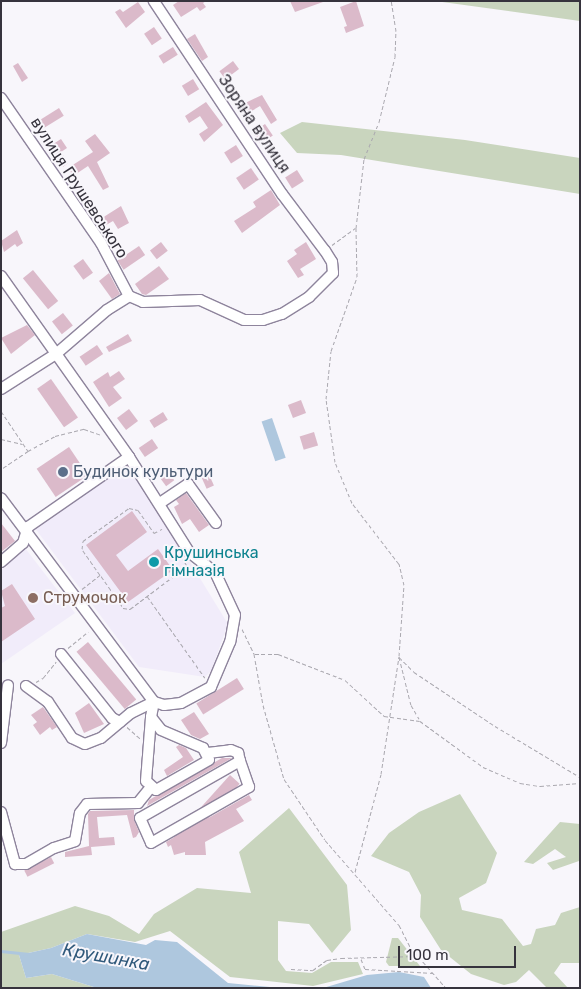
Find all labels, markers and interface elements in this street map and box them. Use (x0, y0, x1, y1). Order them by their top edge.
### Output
street label: Зоряна вулиця (214, 71, 294, 177)
street label: вулиця Грушевського (26, 114, 132, 262)
place label: Будинок культури (73, 462, 213, 482)
marker: Будинок культури (57, 466, 69, 478)
place label: Крушинська гімназія (164, 543, 259, 581)
marker: Крушинська гімназія (148, 556, 160, 568)
place label: Струмочок (43, 588, 126, 608)
marker: Струмочок (27, 592, 39, 604)
scale bar (401, 936, 518, 968)
water label: Крушинка (61, 939, 151, 975)
text: 100 m (406, 946, 448, 964)

